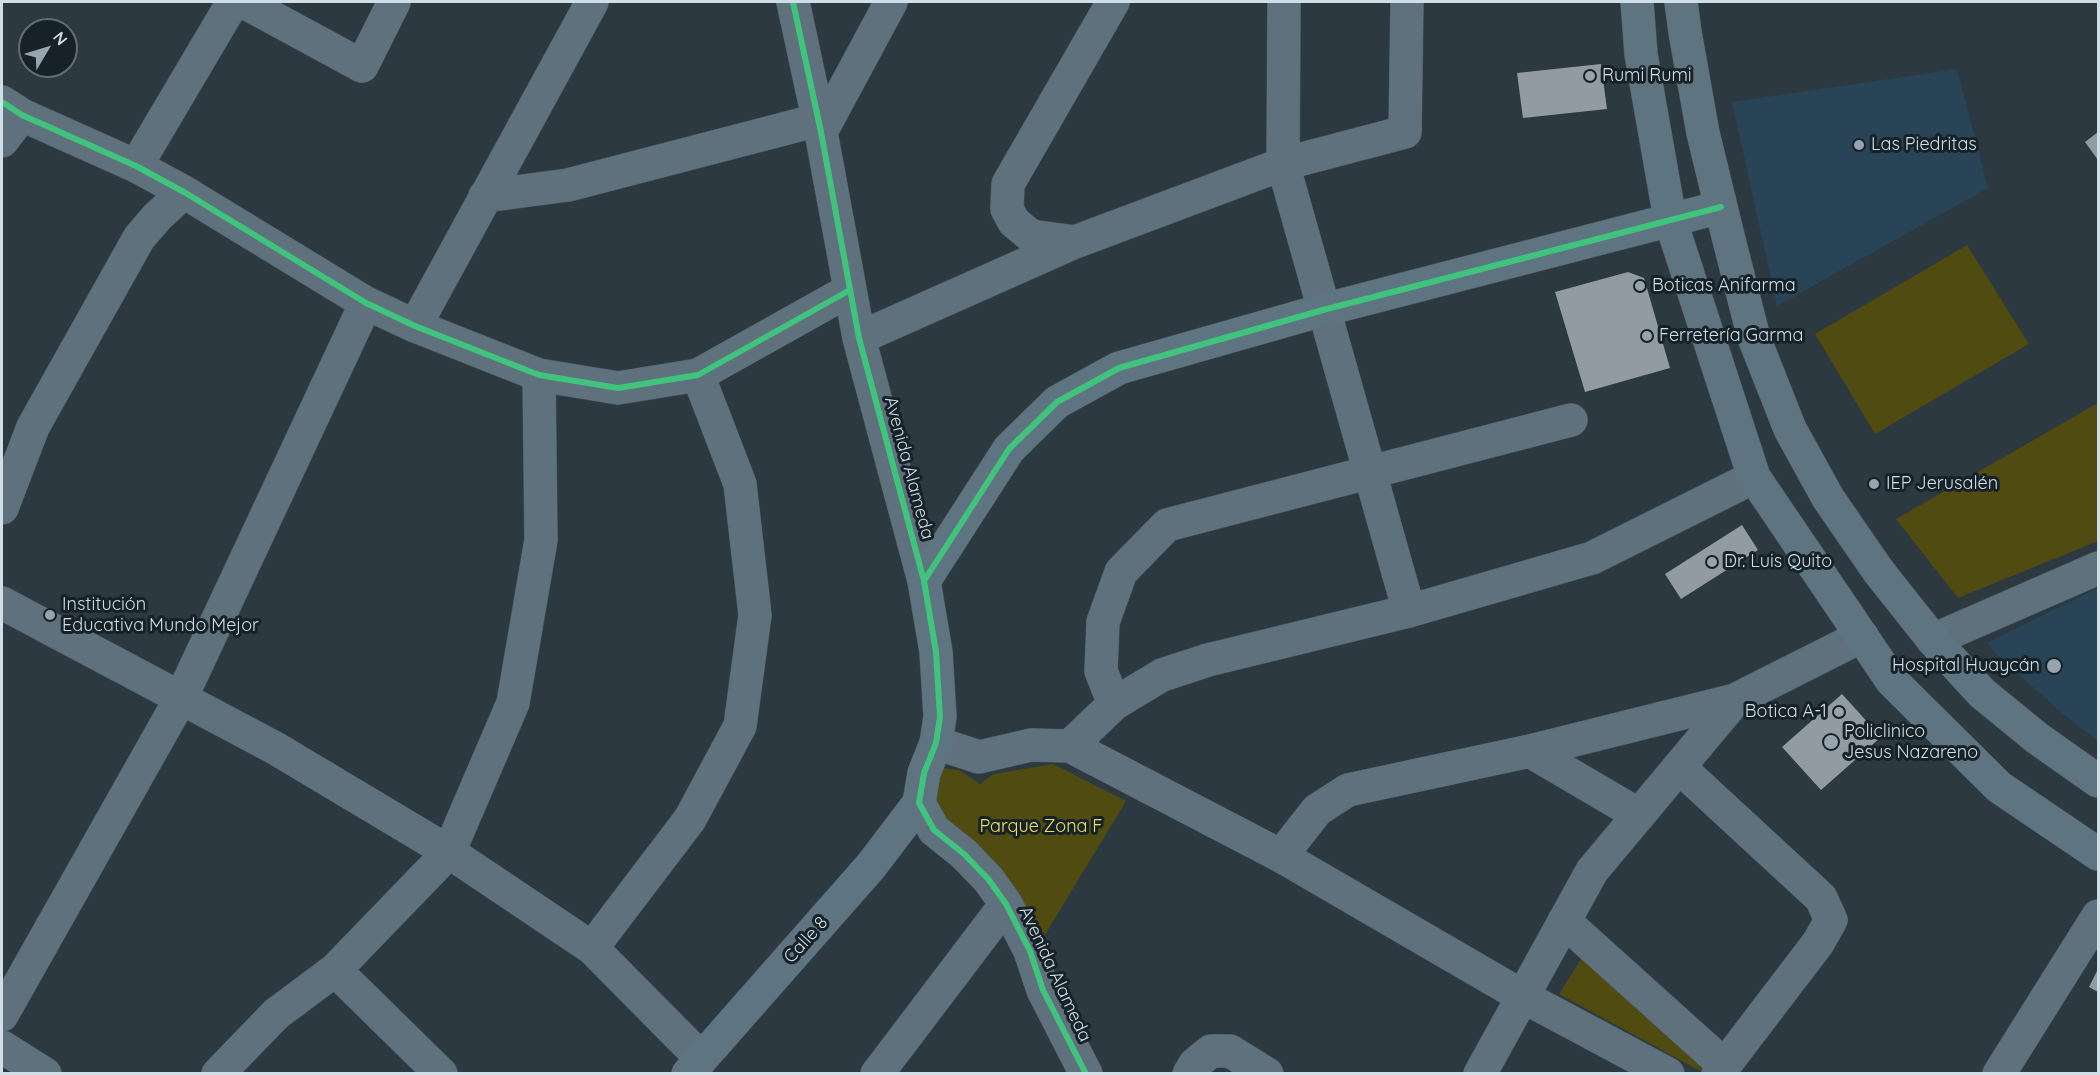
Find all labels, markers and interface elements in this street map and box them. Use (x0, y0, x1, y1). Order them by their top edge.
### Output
north arrow (18, 18, 78, 78)
text: N (49, 27, 72, 49)
place label: Rumi Rumi (1602, 65, 1692, 87)
marker: Rumi Rumi (1583, 69, 1597, 83)
place label: Las Piedritas (1871, 134, 1977, 156)
marker: Las Piedritas (1852, 138, 1866, 152)
place label: Boticas Anifarma (1652, 275, 1796, 297)
marker: Boticas Anifarma (1633, 279, 1647, 293)
place label: Ferretería Garma (1659, 325, 1803, 347)
marker: Ferretería Garma (1640, 329, 1654, 343)
street label: Avenida Alameda (880, 394, 938, 542)
place label: IEP Jerusalén (1886, 473, 1998, 495)
marker: IEP Jerusalén (1867, 477, 1881, 491)
place label: Dr. Luis Quito (1724, 551, 1832, 573)
marker: Dr. Luis Quito (1705, 555, 1719, 569)
place label: Institución Educativa Mundo Mejor (62, 594, 259, 636)
marker: Institución Educativa Mundo Mejor (43, 608, 57, 622)
place label: Hospital Huaycán (1892, 655, 2040, 677)
marker: Hospital Huaycán (2045, 657, 2063, 675)
place label: Botica A-1 (1745, 701, 1827, 723)
marker: Botica A-1 (1832, 705, 1846, 719)
place label: Policlinico Jesus Nazareno (1844, 721, 1978, 764)
marker: Policlinico Jesus Nazareno (1822, 733, 1840, 751)
park label: Parque Zona F (979, 816, 1103, 838)
street label: Avenida Alameda (1014, 903, 1096, 1045)
street label: Calle 8 (779, 912, 833, 968)

